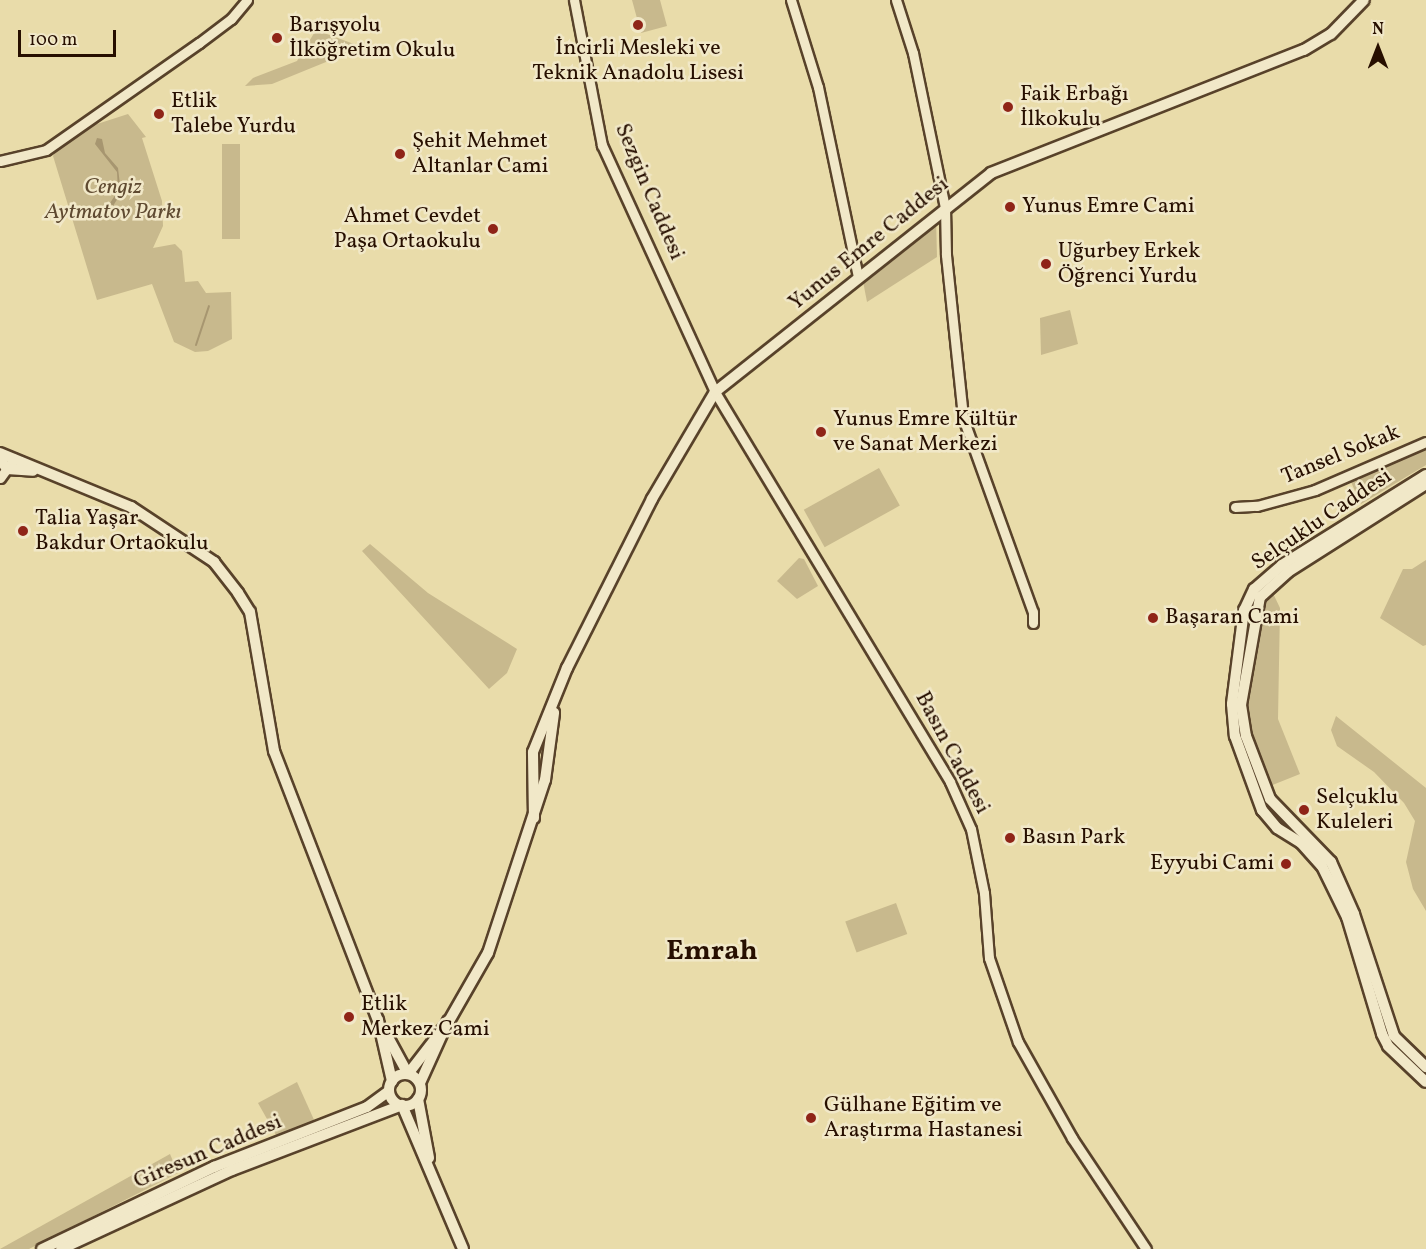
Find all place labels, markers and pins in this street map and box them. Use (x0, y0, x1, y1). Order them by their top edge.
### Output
place label: Barışyolu İlköğretim Okulu (289, 12, 455, 63)
marker: İncirli Mesleki ve Teknik Anadolu Lisesi (631, 18, 645, 32)
marker: Barışyolu İlköğretim Okulu (270, 31, 284, 45)
place label: İncirli Mesleki ve Teknik Anadolu Lisesi (532, 35, 744, 86)
place label: Faik Erbağı İlkokulu (1020, 81, 1129, 132)
place label: Etlik Talebe Yurdu (171, 88, 297, 140)
marker: Faik Erbağı İlkokulu (1001, 100, 1015, 114)
marker: Etlik Talebe Yurdu (152, 107, 166, 121)
place label: Şehit Mehmet Altanlar Cami (412, 128, 548, 180)
marker: Şehit Mehmet Altanlar Cami (393, 147, 407, 161)
place label: Yunus Emre Cami (1022, 194, 1195, 220)
marker: Yunus Emre Cami (1003, 200, 1017, 214)
place label: Ahmet Cevdet Paşa Ortaokulu (334, 203, 481, 254)
marker: Ahmet Cevdet Paşa Ortaokulu (486, 222, 500, 236)
place label: Uğurbey Erkek Öğrenci Yurdu (1058, 238, 1201, 290)
marker: Uğurbey Erkek Öğrenci Yurdu (1039, 257, 1053, 271)
place label: Yunus Emre Kültür ve Sanat Merkezi (833, 406, 1018, 458)
marker: Yunus Emre Kültür ve Sanat Merkezi (814, 425, 828, 439)
place label: Talia Yaşar Bakdur Ortaokulu (35, 505, 209, 556)
marker: Talia Yaşar Bakdur Ortaokulu (16, 524, 30, 538)
place label: Başaran Cami (1165, 605, 1299, 631)
marker: Başaran Cami (1146, 611, 1160, 625)
place label: Selçuklu Kuleleri (1316, 784, 1398, 836)
marker: Selçuklu Kuleleri (1297, 803, 1311, 817)
place label: Basın Park (1022, 825, 1125, 851)
marker: Basın Park (1003, 831, 1017, 845)
place label: Eyyubi Cami (1150, 851, 1274, 877)
marker: Eyyubi Cami (1279, 857, 1293, 871)
place label: Etlik Merkez Cami (361, 991, 490, 1042)
marker: Etlik Merkez Cami (342, 1010, 356, 1024)
place label: Gülhane Eğitim ve Araştırma Hastanesi (824, 1092, 1023, 1144)
marker: Gülhane Eğitim ve Araştırma Hastanesi (802, 1109, 820, 1127)

